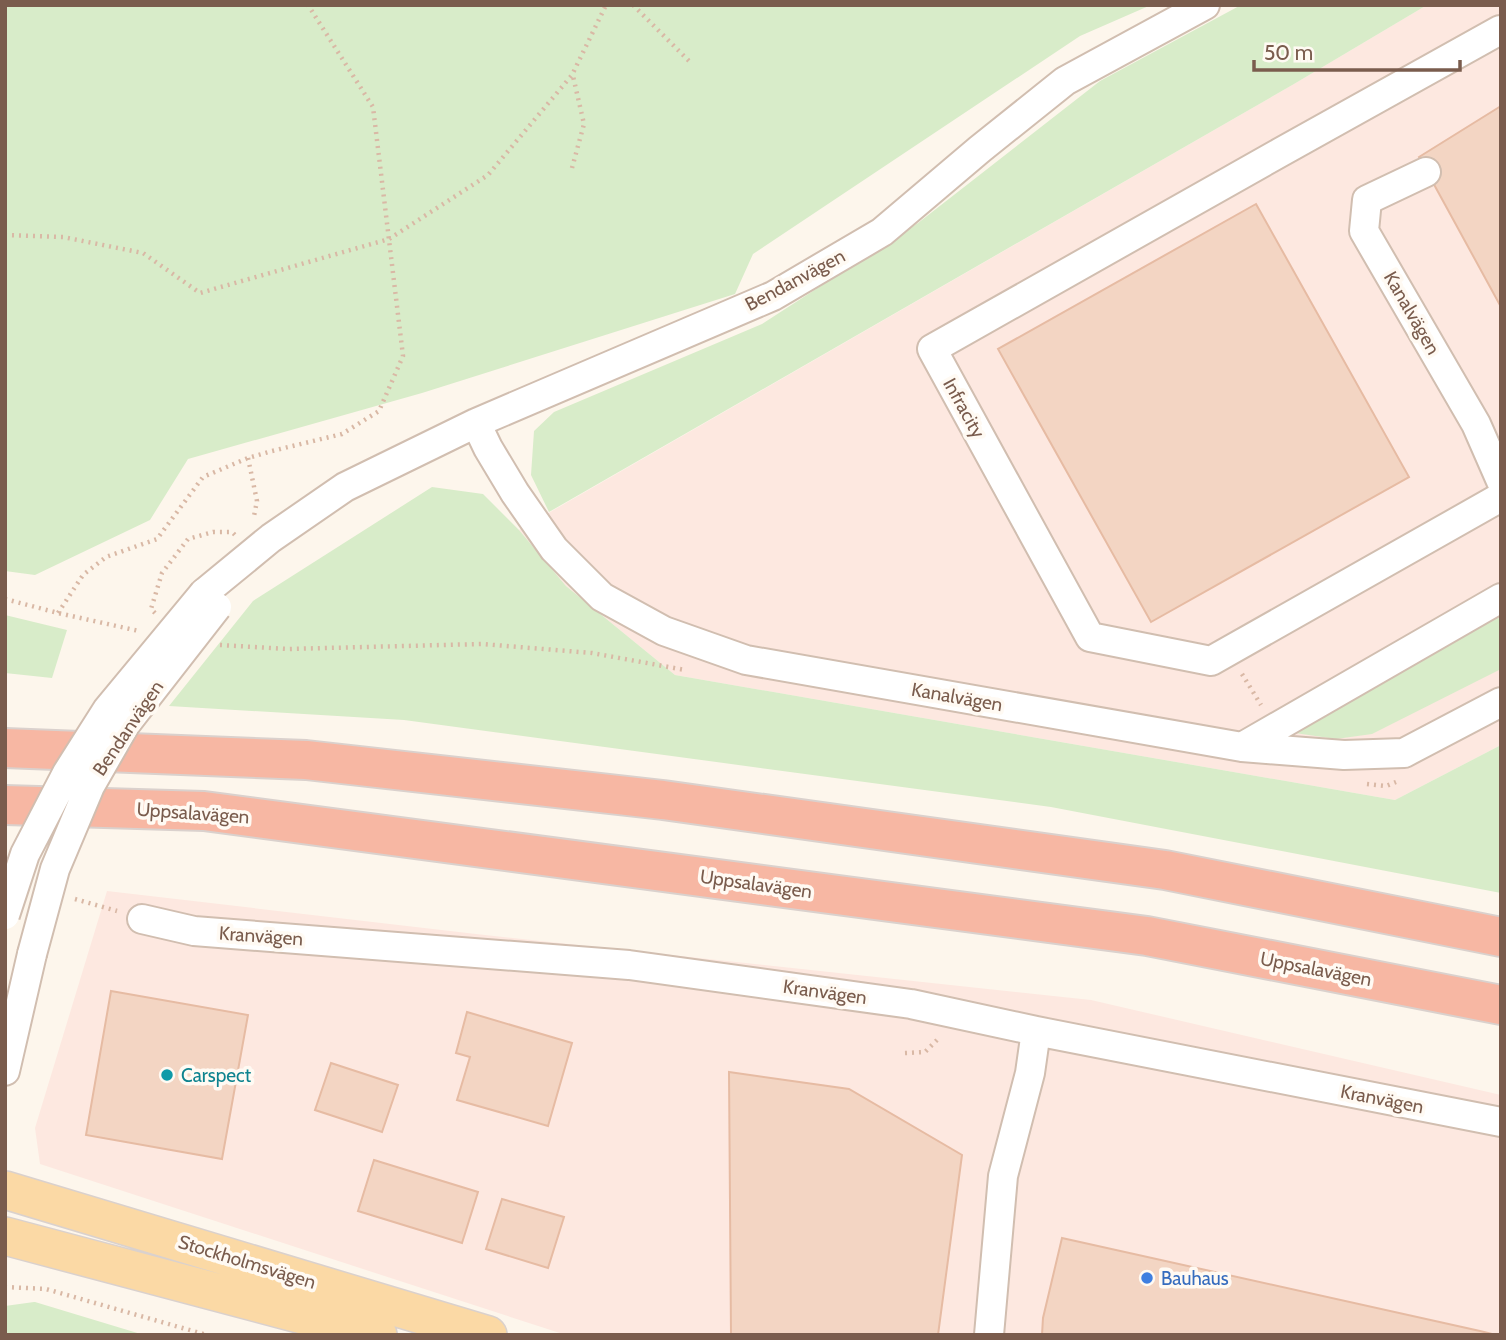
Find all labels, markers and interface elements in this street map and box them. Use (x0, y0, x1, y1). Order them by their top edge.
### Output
scale bar (1254, 28, 1460, 72)
text: 50 m (1264, 40, 1313, 65)
street label: Bendanvägen (741, 244, 849, 316)
street label: Kanalvägen (1379, 267, 1445, 359)
street label: Infracity (938, 374, 990, 442)
street label: Bendanvägen (88, 676, 168, 780)
street label: Kanalvägen (910, 678, 1004, 716)
street label: Uppsalavägen (136, 798, 250, 828)
street label: Uppsalavägen (698, 865, 814, 903)
street label: Kranvägen (218, 922, 304, 950)
street label: Uppsalavägen (1258, 947, 1374, 991)
street label: Kranvägen (782, 975, 868, 1009)
place label: Carspect (181, 1064, 252, 1087)
marker: Carspect (159, 1067, 175, 1083)
street label: Kranvägen (1338, 1080, 1426, 1118)
street label: Stockholmsvägen (175, 1230, 319, 1294)
place label: Bauhaus (1161, 1267, 1229, 1290)
marker: Bauhaus (1139, 1270, 1155, 1286)

